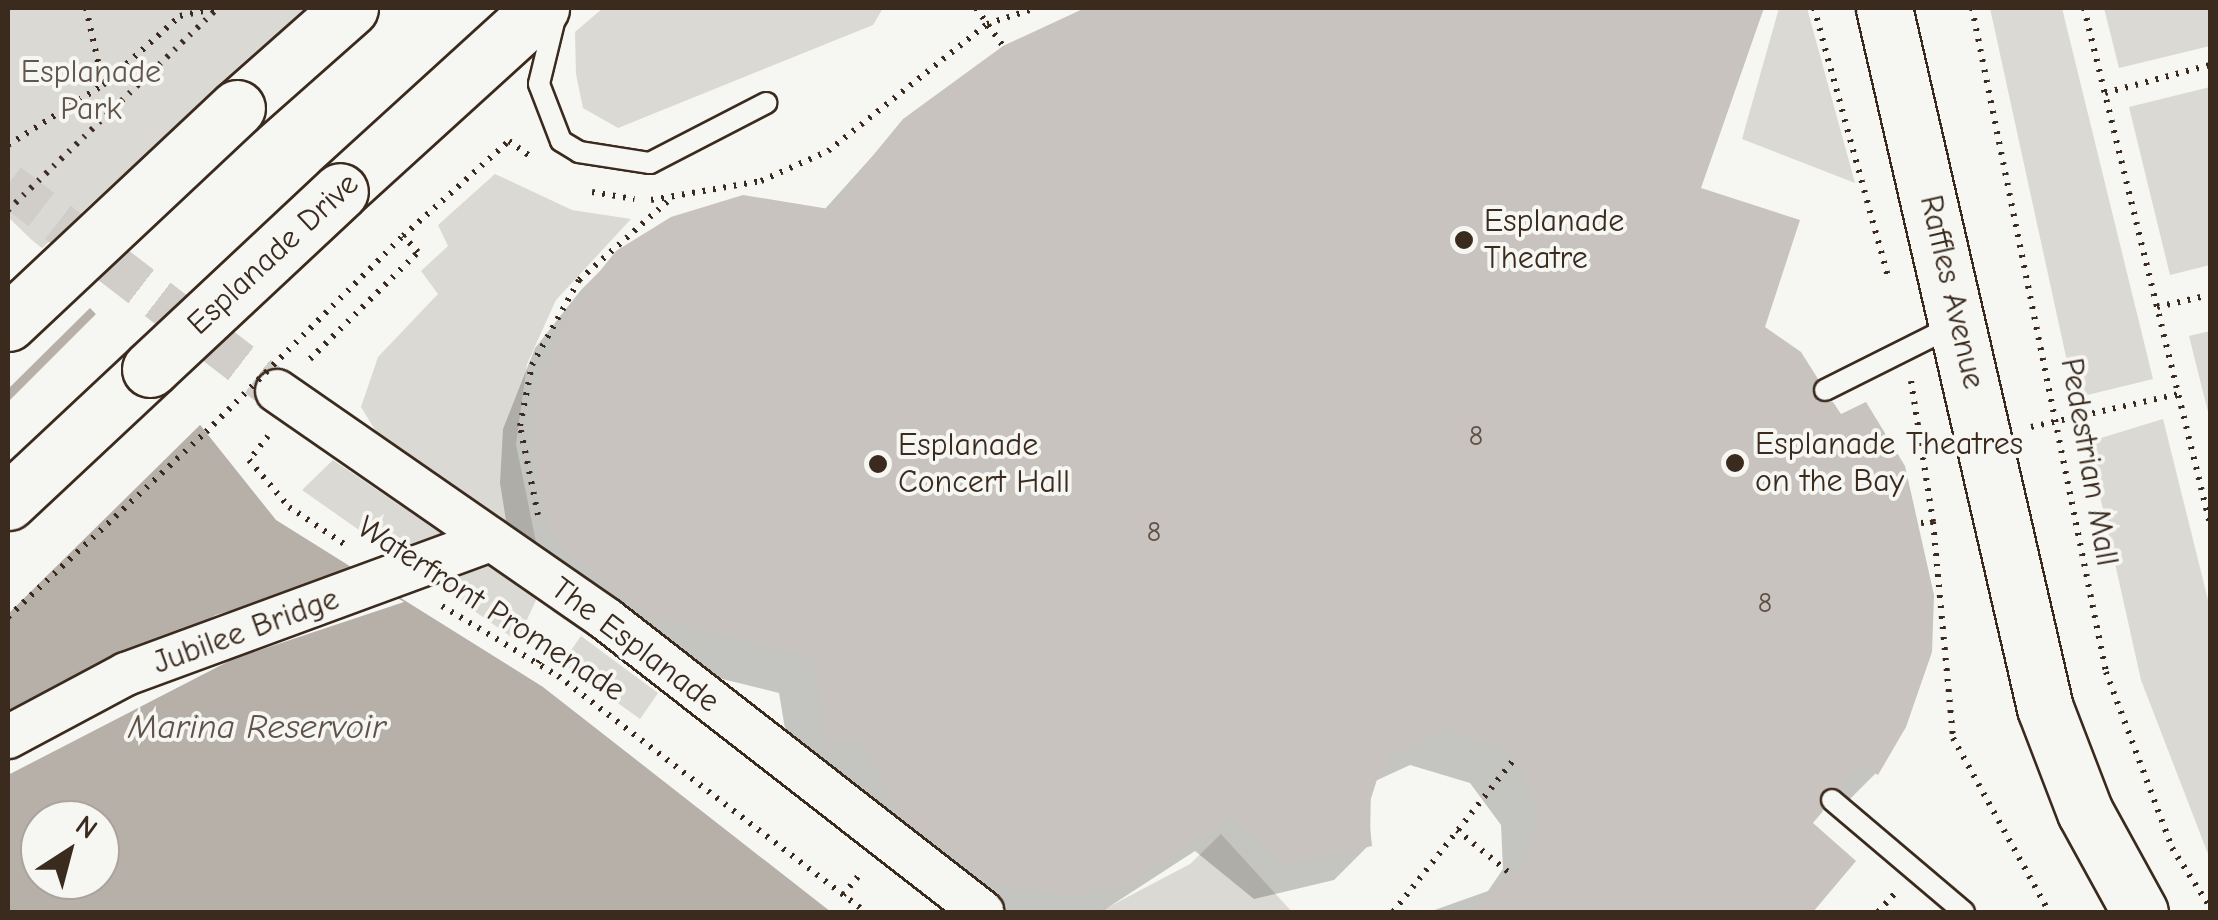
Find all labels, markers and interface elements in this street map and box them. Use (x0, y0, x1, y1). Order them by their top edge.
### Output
park label: Esplanade Park (21, 54, 161, 129)
street label: Esplanade Drive (180, 165, 366, 343)
street label: Raffles Avenue (1911, 191, 1993, 393)
place label: Esplanade Theatre (1484, 203, 1624, 278)
marker: Esplanade Theatre (1453, 229, 1475, 251)
street label: Pedestrian Mall (2052, 355, 2126, 569)
house number: 8 (1469, 419, 1483, 453)
place label: Esplanade Theatres on the Bay (1755, 426, 2023, 501)
place label: Esplanade Concert Hall (898, 427, 1070, 502)
marker: Esplanade Theatres on the Bay (1724, 452, 1746, 474)
marker: Esplanade Concert Hall (867, 453, 889, 475)
street label: Waterfront Promenade (350, 508, 632, 710)
house number: 8 (1147, 515, 1161, 549)
street label: The Esplanade (543, 569, 727, 721)
street label: Jubilee Bridge (148, 580, 344, 682)
house number: 8 (1758, 586, 1772, 620)
water label: Marina Reservoir (128, 706, 386, 748)
north arrow (20, 800, 120, 900)
text: N (70, 809, 103, 846)

